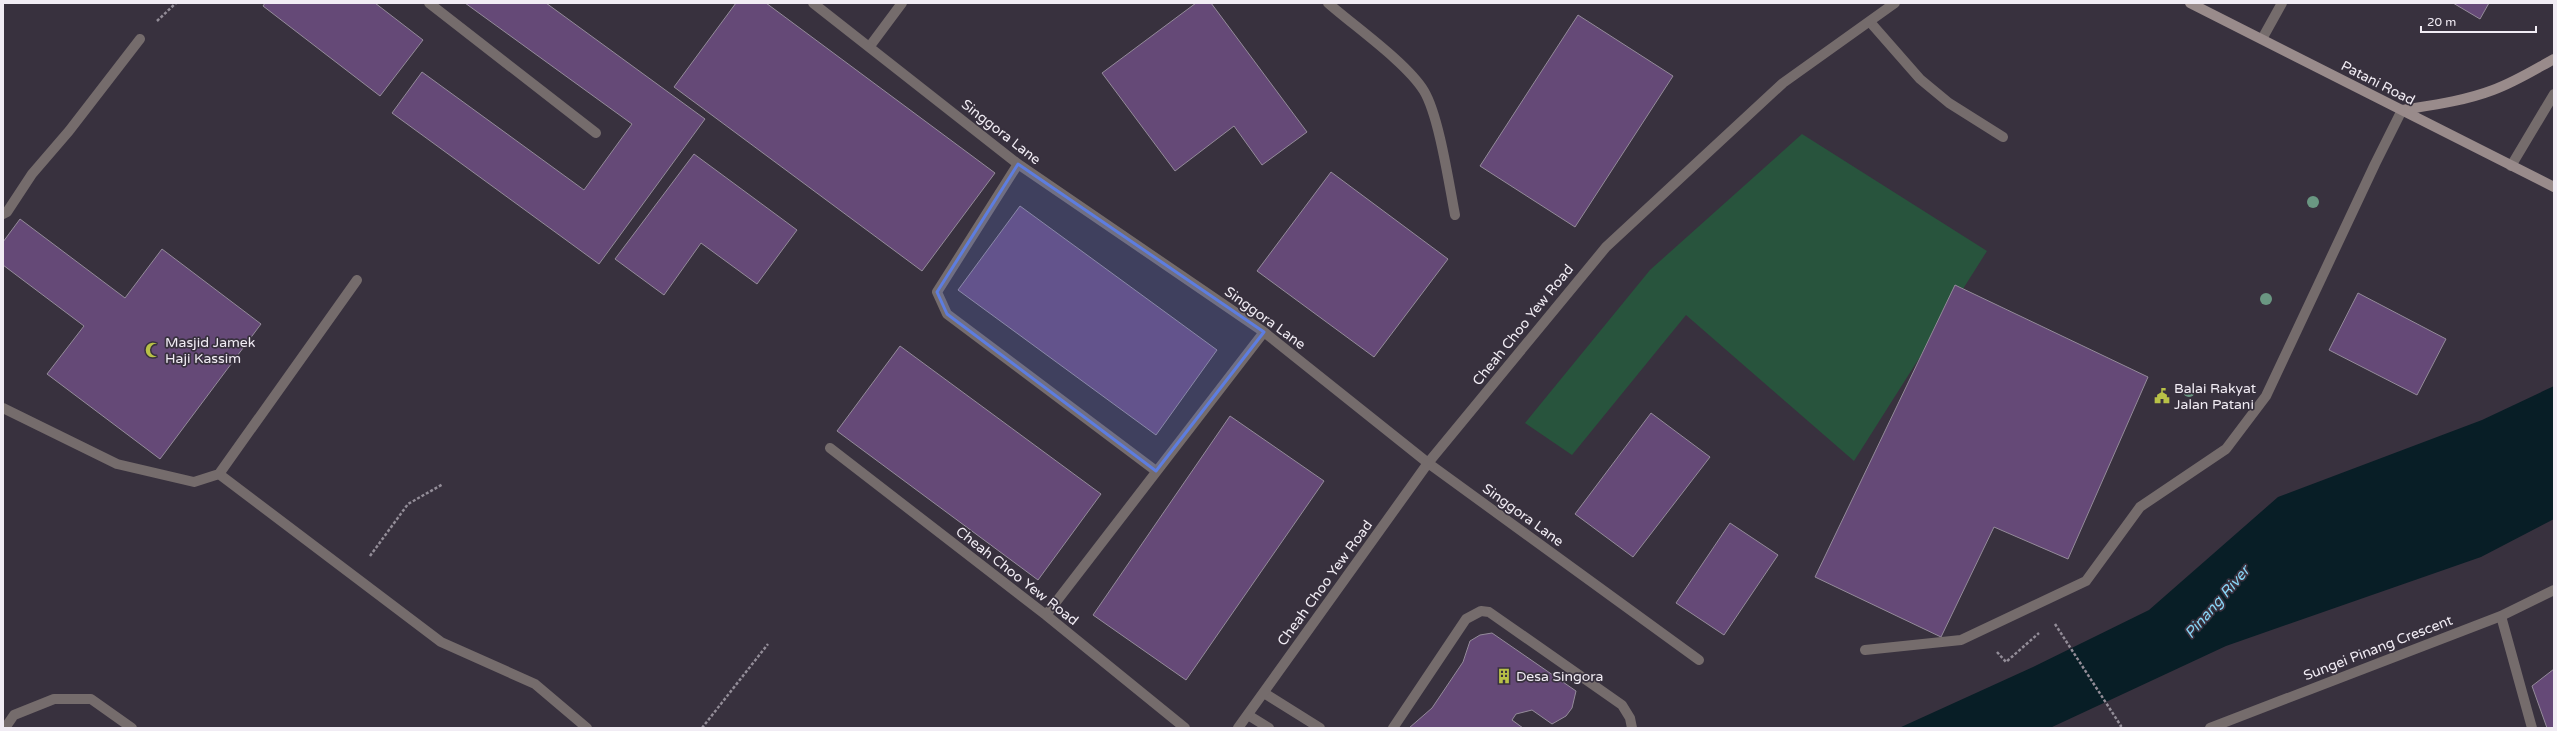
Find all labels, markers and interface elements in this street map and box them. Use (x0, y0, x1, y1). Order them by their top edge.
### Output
scale bar (2421, 8, 2536, 34)
text: 20 m (2427, 15, 2456, 29)
street label: Patani Road (2338, 57, 2418, 109)
street label: Singgora Lane (958, 96, 1044, 168)
street label: Cheah Choo Yew Road (1469, 261, 1577, 389)
street label: Singgora Lane (1221, 283, 1309, 353)
place label: Masjid Jamek Haji Kassim (165, 334, 256, 367)
mosque icon: Masjid Jamek Haji Kassim (144, 341, 162, 359)
place label: Balai Rakyat Jalan Patani (2174, 380, 2257, 413)
public building icon: Balai Rakyat Jalan Patani (2153, 387, 2171, 405)
street label: Singgora Lane (1479, 480, 1567, 550)
street label: Cheah Choo Yew Road (1274, 517, 1376, 649)
street label: Cheah Choo Yew Road (952, 523, 1082, 629)
water label: Pinang River (2181, 560, 2255, 642)
street label: Sungei Pinang Crescent (2301, 612, 2455, 684)
building icon: Desa Singora (1495, 667, 1513, 685)
place label: Desa Singora (1516, 668, 1604, 685)

